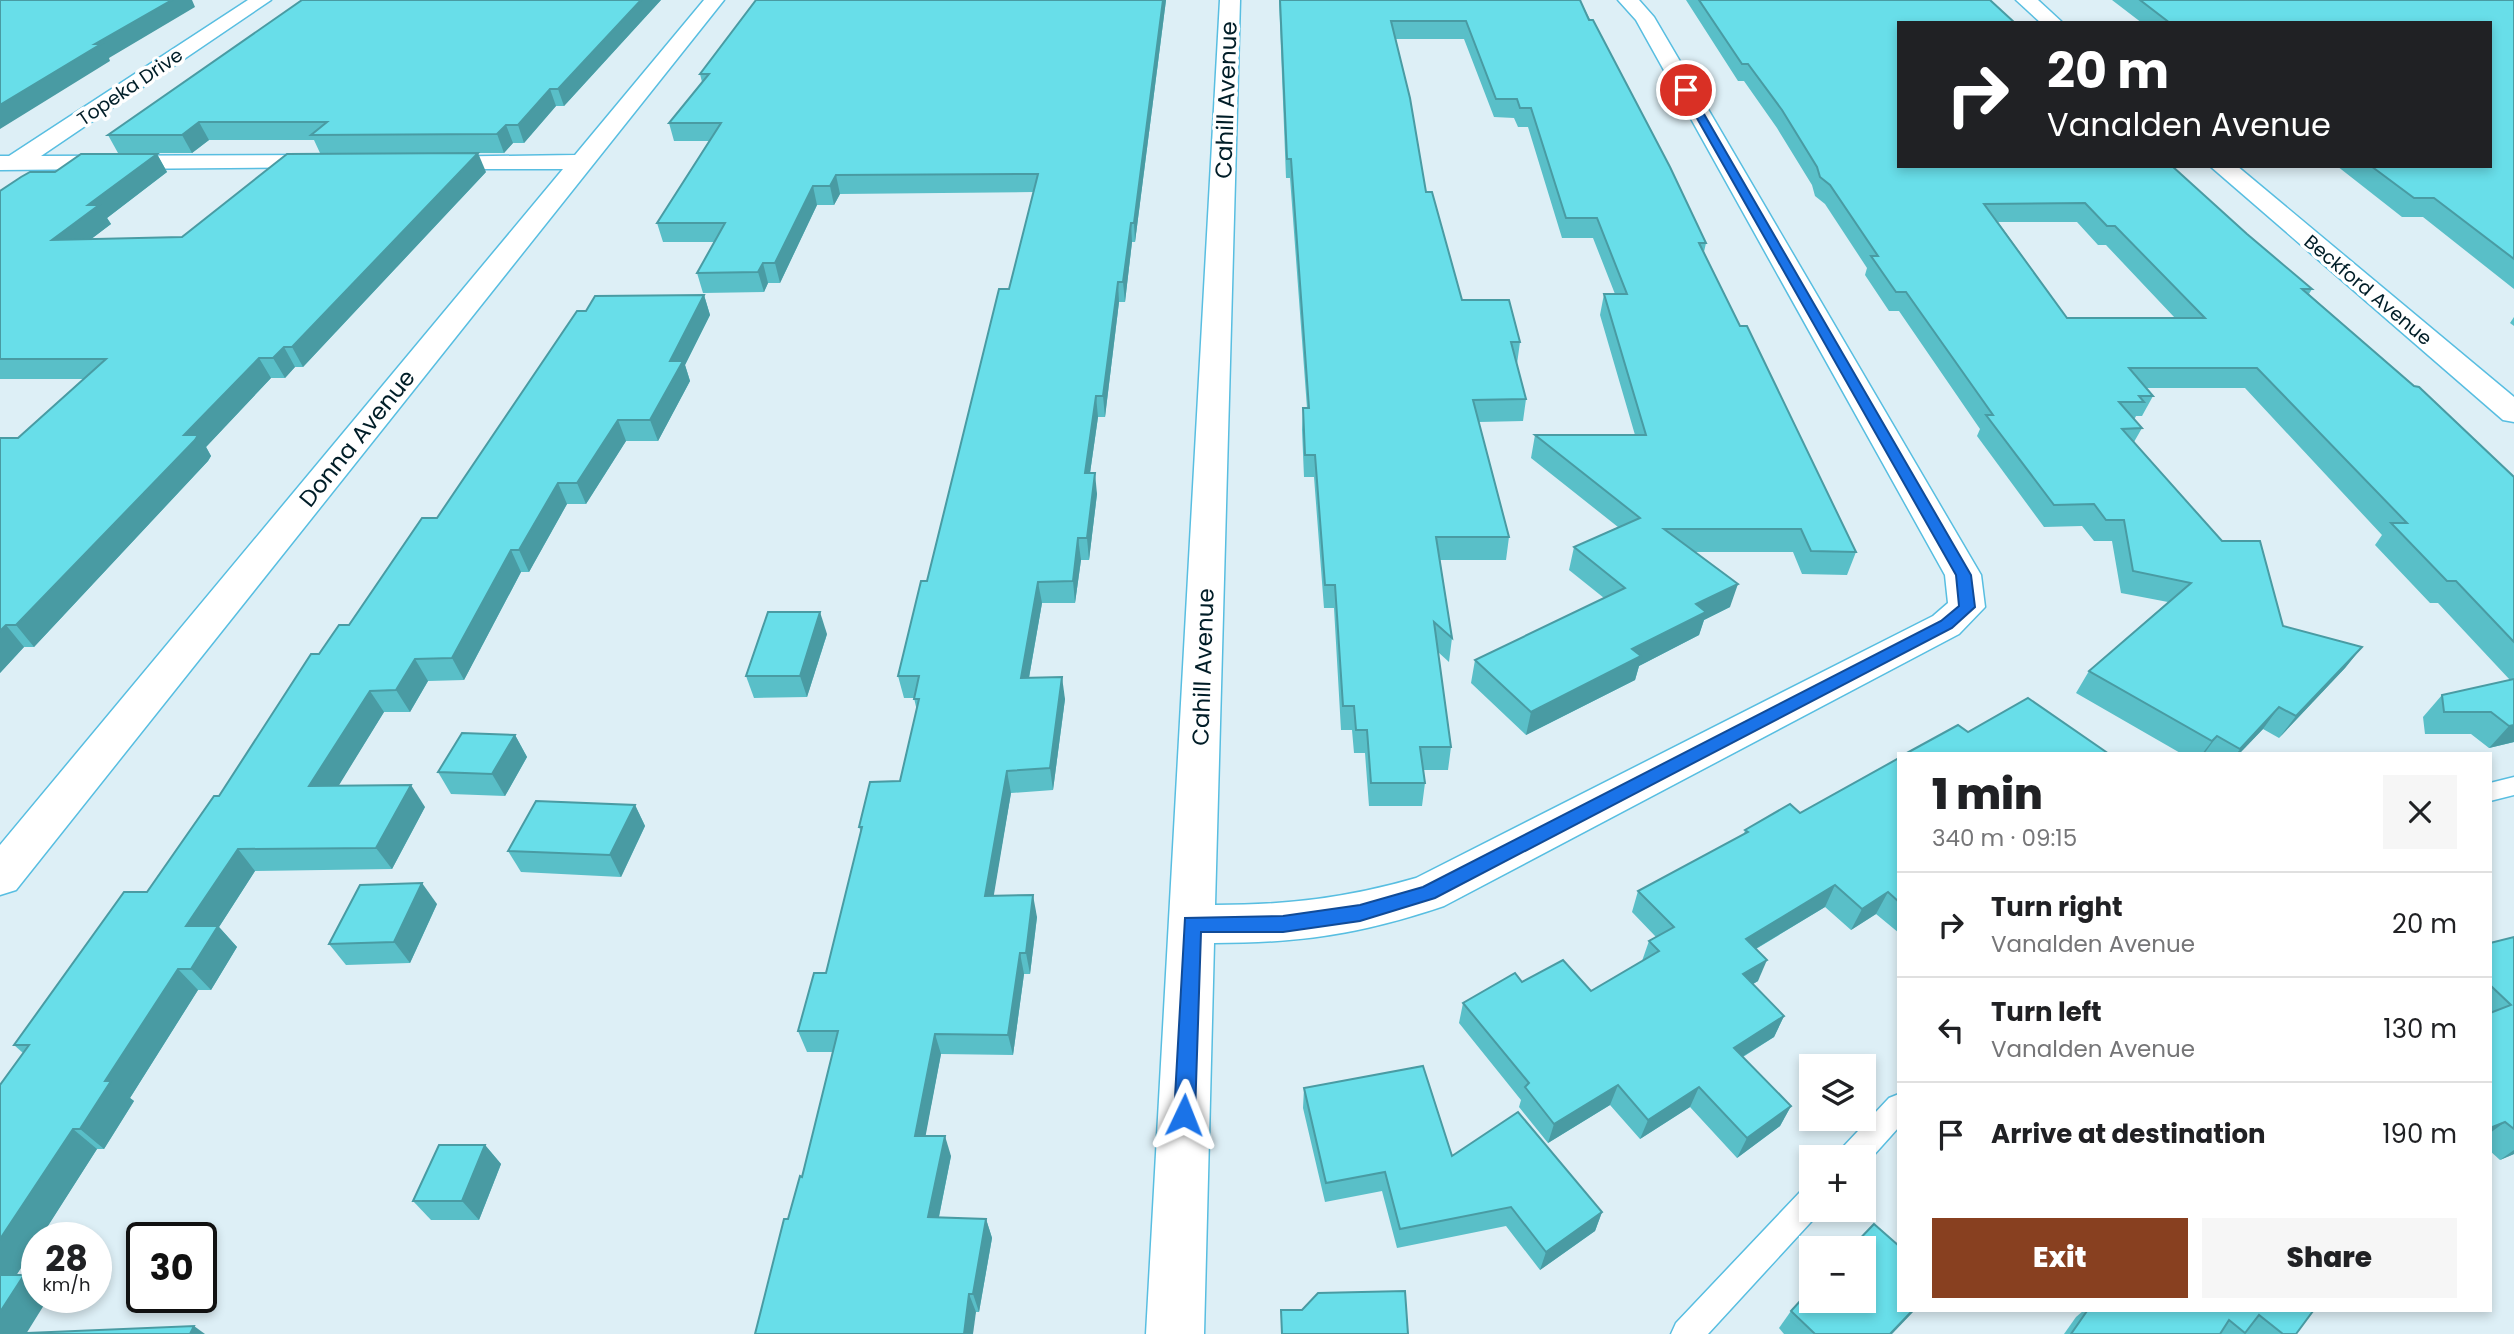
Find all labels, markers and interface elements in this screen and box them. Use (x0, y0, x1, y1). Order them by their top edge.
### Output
street label: Cahill Avenue (1207, 21, 1245, 179)
text: 20 m (2047, 37, 2169, 105)
street label: Topeka Drive (72, 42, 188, 132)
icon: right (1932, 49, 2023, 140)
pin (1656, 60, 1716, 120)
icon: arrive (1667, 71, 1705, 109)
text: Vanalden Avenue (2047, 102, 2331, 147)
street label: Beckford Avenue (2298, 228, 2438, 352)
street label: Donna Avenue (292, 362, 422, 514)
street label: Cahill Avenue (1184, 588, 1222, 746)
text: 1 min (1932, 765, 2043, 824)
button: close (2383, 775, 2457, 849)
text: 340 m · 09:15 (1932, 822, 2077, 854)
text: Turn right (1991, 889, 2123, 925)
icon: right (1932, 906, 1970, 944)
text: 20 m (2392, 906, 2457, 942)
text: Vanalden Avenue (1991, 928, 2195, 960)
text: Turn left (1991, 994, 2102, 1030)
icon: left (1932, 1011, 1970, 1049)
text: 130 m (2383, 1011, 2457, 1047)
text: Vanalden Avenue (1991, 1033, 2195, 1065)
map controls (1799, 1054, 1876, 1313)
button: layers (1799, 1054, 1876, 1131)
position arrow (1147, 1078, 1221, 1152)
icon: arrive (1932, 1116, 1970, 1154)
text: Arrive at destination (1991, 1116, 2266, 1152)
text: 190 m (2382, 1116, 2457, 1152)
button: + (1799, 1145, 1876, 1222)
button: Exit (1932, 1218, 2188, 1298)
button: Share (2202, 1218, 2457, 1298)
speed limit sign: 30 (126, 1222, 217, 1313)
text: 28 (45, 1234, 88, 1283)
button: − (1799, 1236, 1876, 1313)
text: km/h (43, 1272, 90, 1297)

